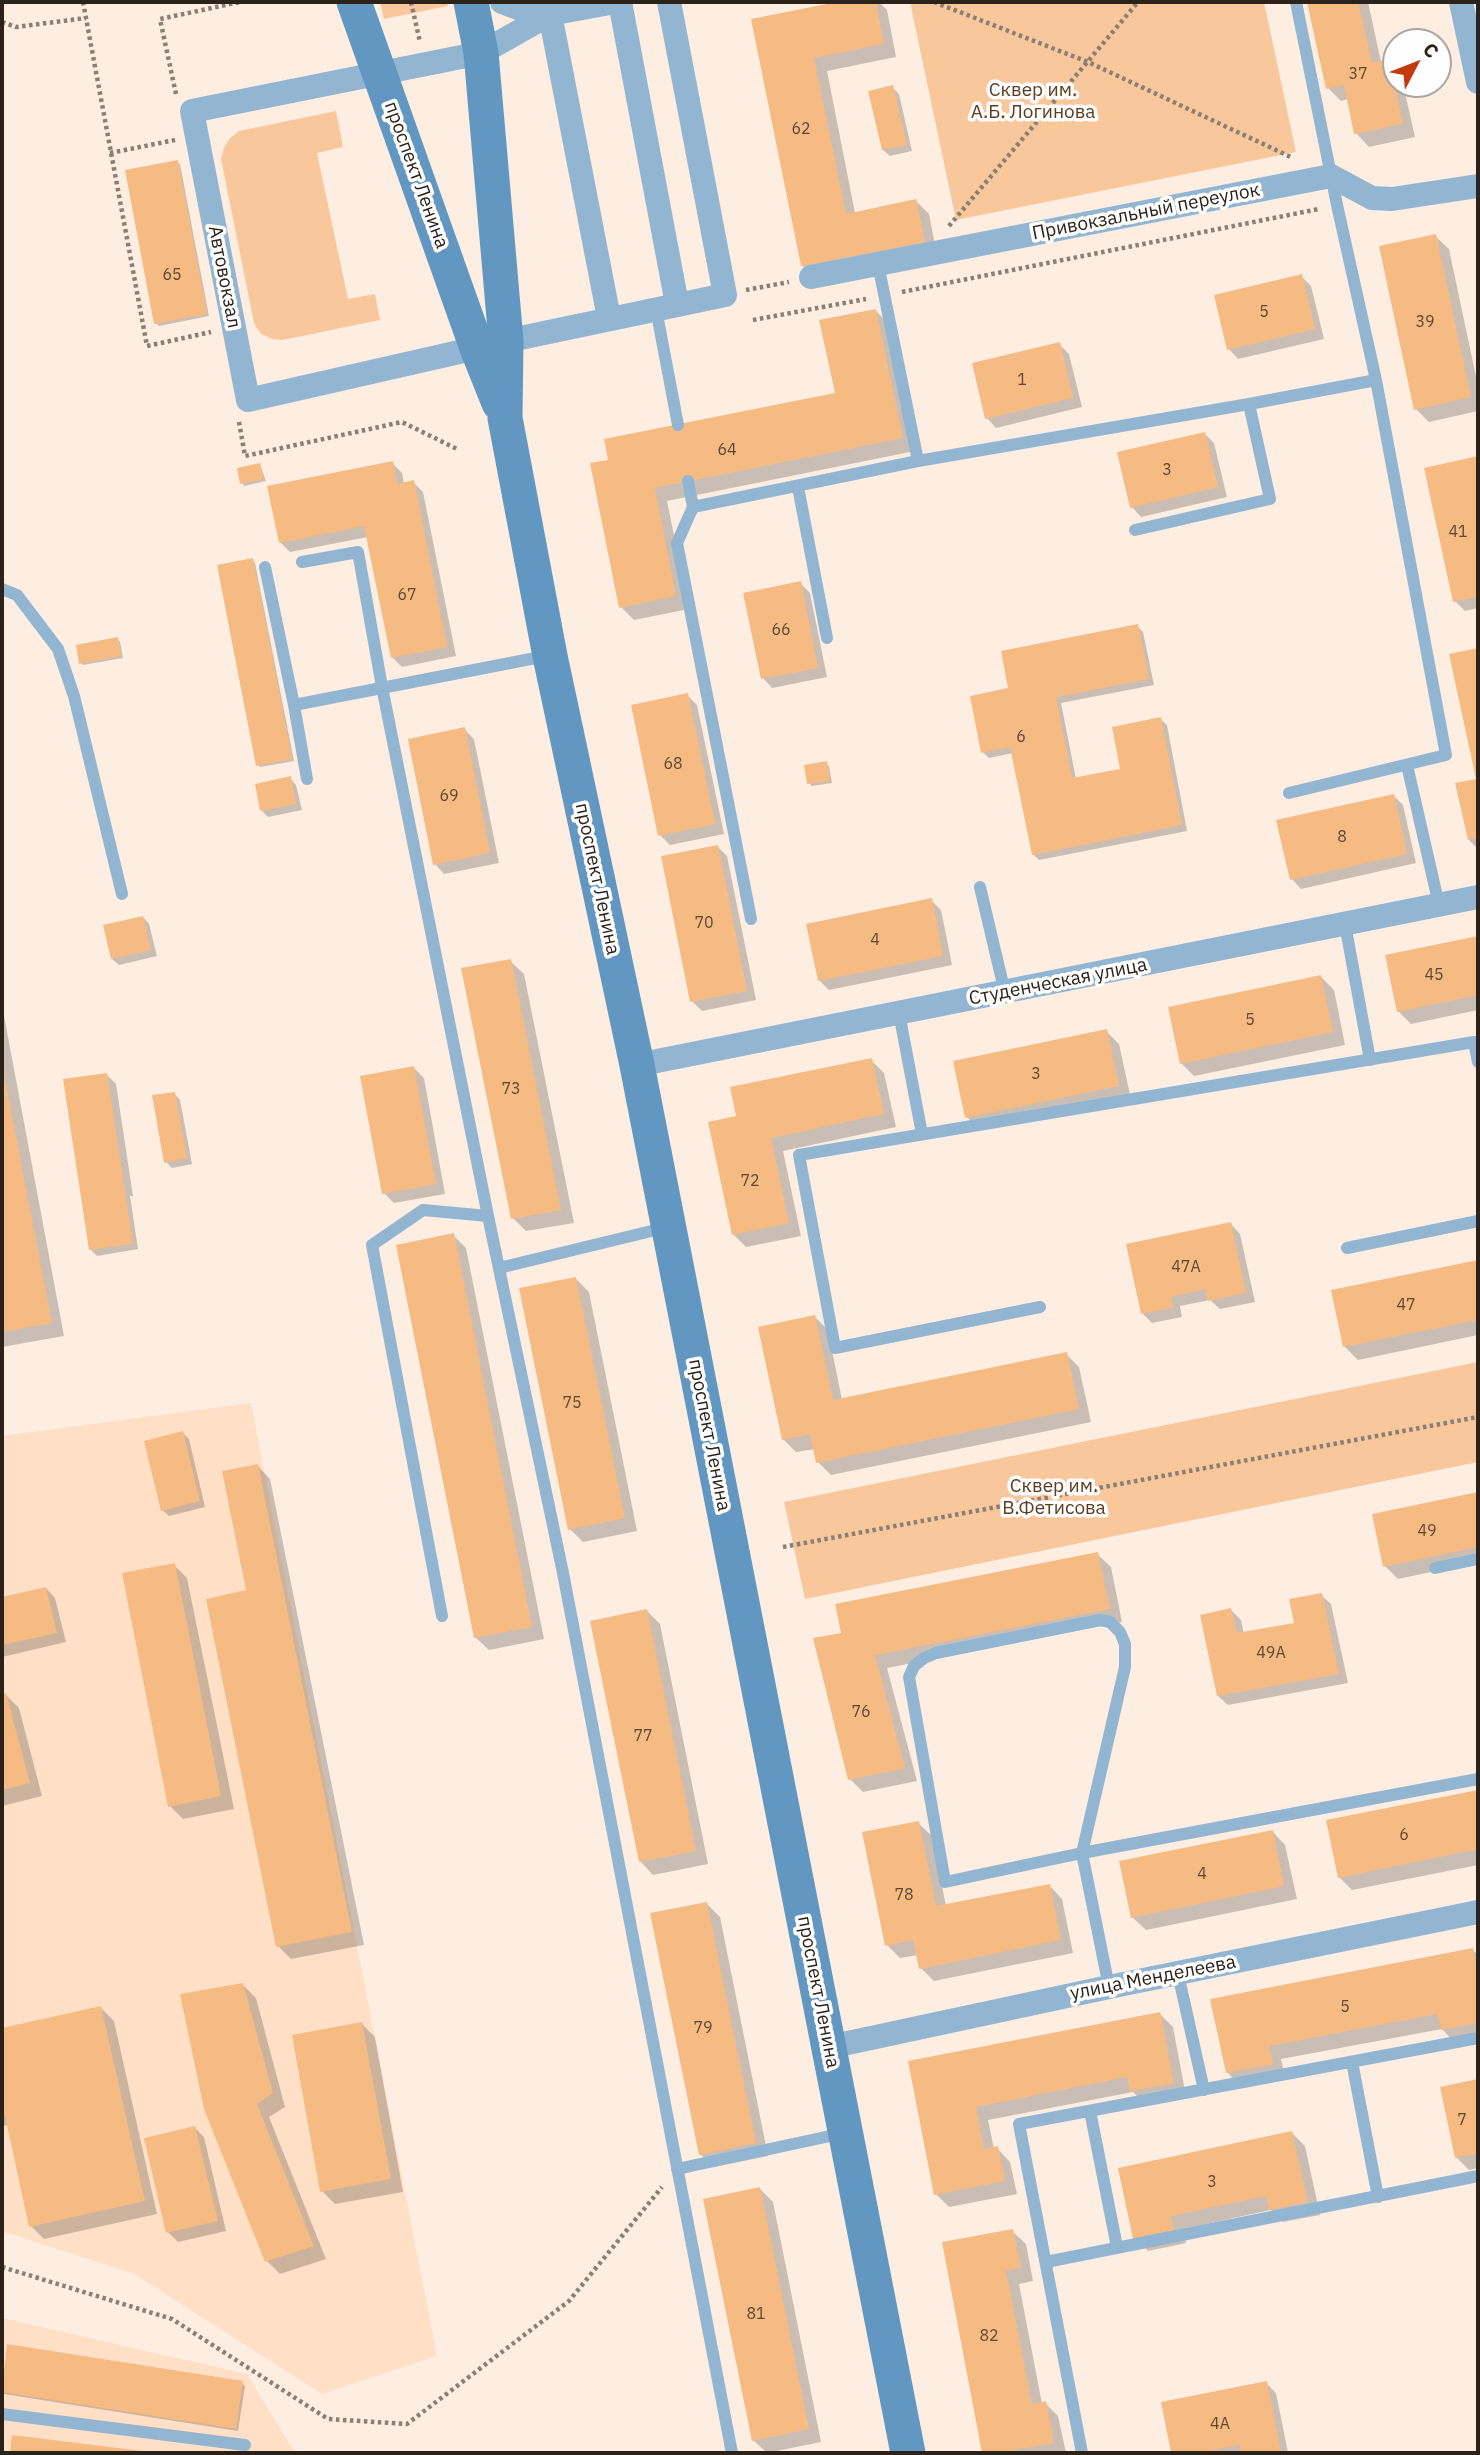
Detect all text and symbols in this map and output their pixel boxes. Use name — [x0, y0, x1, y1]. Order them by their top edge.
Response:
north arrow — [1382, 28, 1452, 98]
text: С — [1418, 38, 1444, 63]
house number: 37 — [1348, 64, 1368, 84]
park label: Сквер им. А.Б. Логинова — [971, 80, 1095, 124]
street label: проспект Ленина — [379, 99, 453, 251]
house number: 62 — [791, 119, 811, 139]
street label: Привокзальный переулок — [1030, 179, 1262, 245]
street label: Автовокзал — [203, 224, 245, 330]
house number: 65 — [162, 265, 182, 285]
house number: 5 — [1259, 302, 1269, 322]
house number: 39 — [1415, 312, 1435, 332]
house number: 1 — [1017, 370, 1027, 390]
house number: 64 — [717, 440, 737, 460]
house number: 3 — [1162, 460, 1172, 480]
house number: 41 — [1448, 522, 1468, 542]
house number: 67 — [397, 585, 417, 605]
house number: 66 — [771, 620, 791, 640]
house number: 6 — [1016, 727, 1026, 747]
house number: 68 — [663, 754, 683, 774]
house number: 69 — [439, 786, 459, 806]
street label: проспект Ленина — [570, 801, 624, 957]
house number: 8 — [1337, 827, 1347, 847]
house number: 70 — [694, 913, 714, 933]
house number: 4 — [870, 930, 880, 950]
street label: Студенческая улица — [967, 954, 1149, 1010]
house number: 45 — [1424, 965, 1444, 985]
house number: 5 — [1245, 1010, 1255, 1030]
house number: 3 — [1031, 1064, 1041, 1084]
house number: 73 — [501, 1079, 521, 1099]
house number: 72 — [740, 1171, 760, 1191]
house number: 47А — [1171, 1257, 1201, 1277]
house number: 47 — [1396, 1295, 1416, 1315]
street label: проспект Ленина — [683, 1357, 735, 1513]
house number: 75 — [562, 1393, 582, 1413]
park label: Сквер им. В.Фетисова — [1002, 1476, 1106, 1520]
house number: 49 — [1417, 1521, 1437, 1541]
house number: 49А — [1256, 1643, 1286, 1663]
house number: 76 — [851, 1702, 871, 1722]
house number: 77 — [633, 1726, 653, 1746]
house number: 6 — [1399, 1825, 1409, 1845]
house number: 4 — [1197, 1864, 1207, 1884]
house number: 78 — [894, 1885, 914, 1905]
street label: проспект Ленина — [792, 1914, 844, 2070]
street label: улица Менделеева — [1068, 1951, 1238, 2005]
house number: 5 — [1340, 1997, 1350, 2017]
house number: 79 — [693, 2018, 713, 2038]
house number: 7 — [1457, 2110, 1467, 2130]
house number: 3 — [1207, 2172, 1217, 2192]
house number: 81 — [746, 2304, 766, 2324]
house number: 82 — [979, 2326, 999, 2346]
house number: 4А — [1210, 2414, 1230, 2434]

